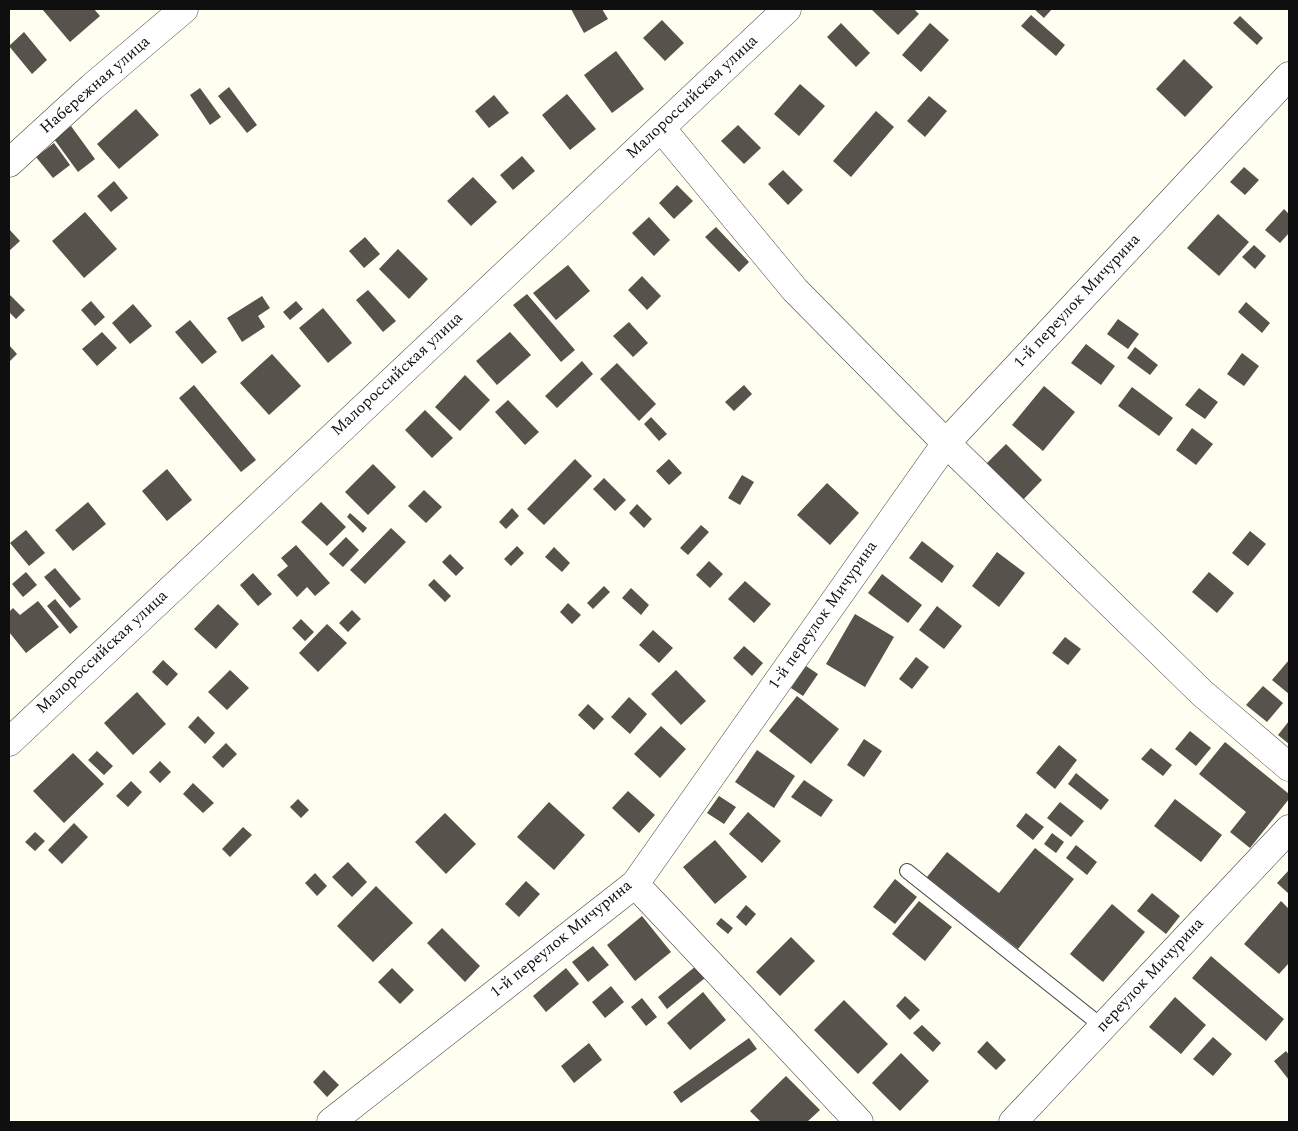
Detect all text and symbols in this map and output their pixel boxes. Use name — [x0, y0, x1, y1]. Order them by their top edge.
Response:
street label: Малороссийская улица — [623, 32, 763, 164]
street label: Набережная улица — [37, 33, 155, 139]
street label: 1-й переулок Мичурина — [1011, 231, 1145, 373]
street label: Малороссийская улица — [328, 309, 468, 441]
street label: 1-й переулок Мичурина — [765, 538, 883, 694]
street label: Малороссийская улица — [33, 587, 173, 719]
street label: 1-й переулок Мичурина — [487, 877, 637, 1003]
street label: переулок Мичурина — [1093, 915, 1209, 1037]

